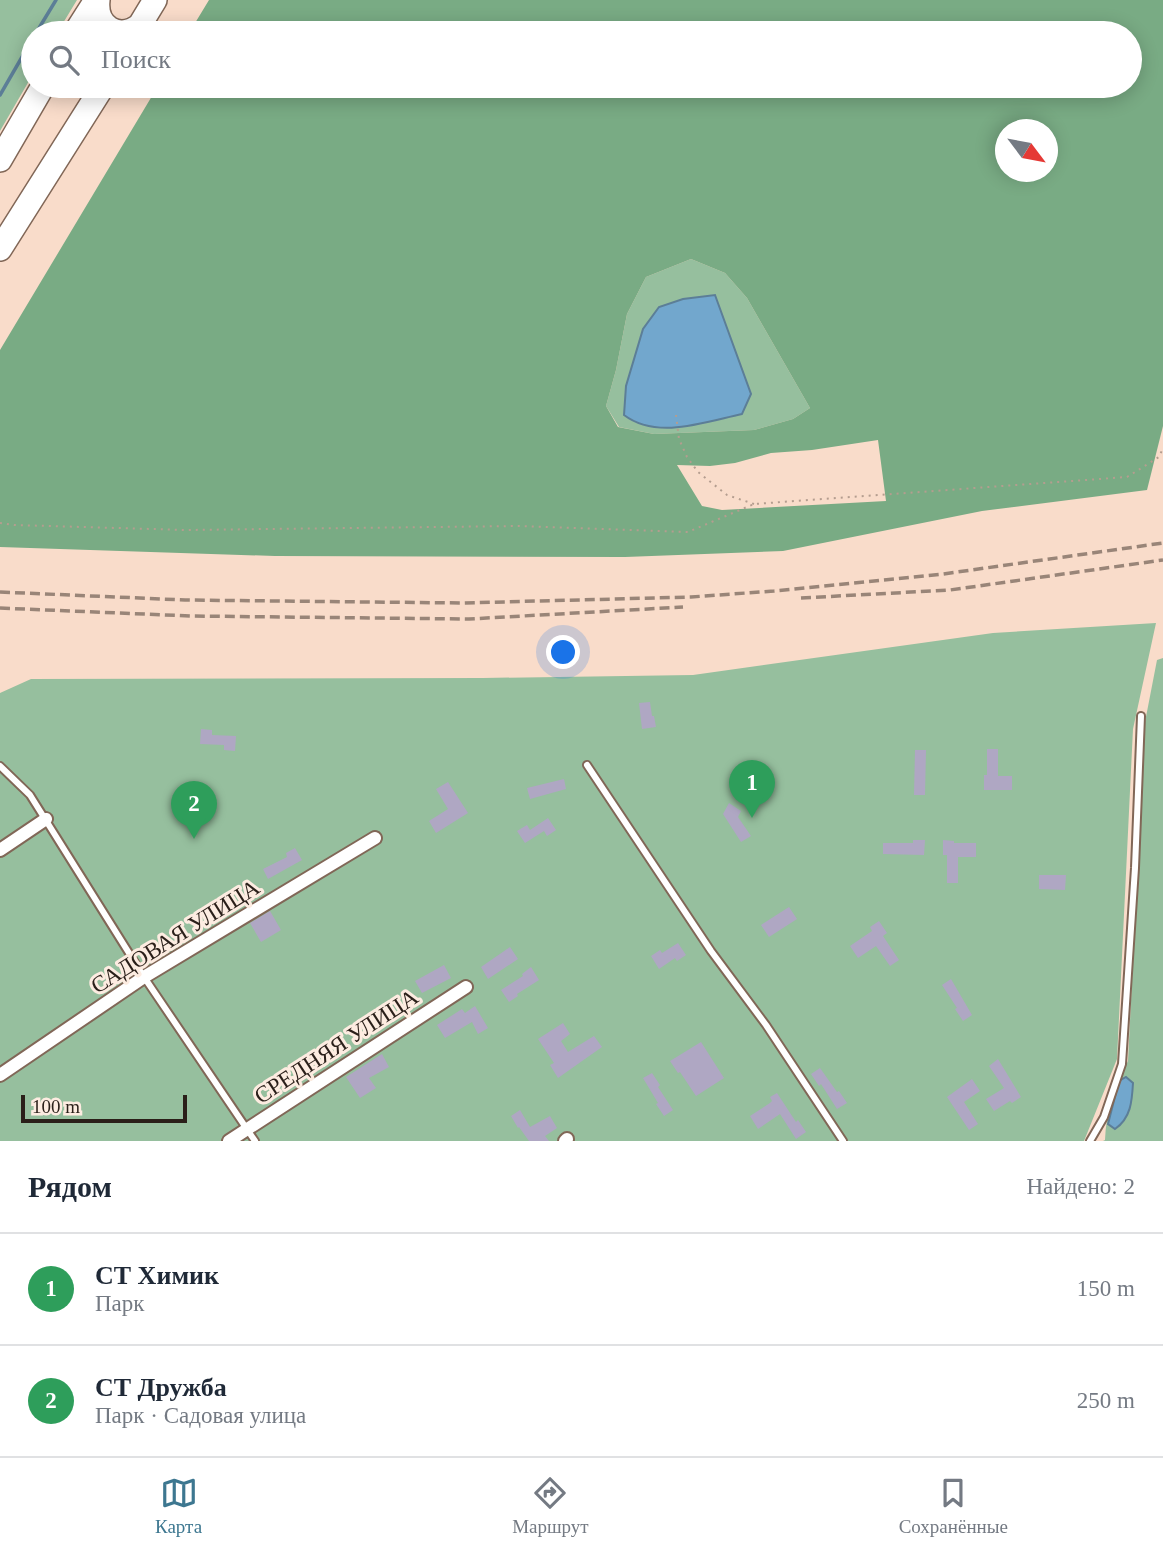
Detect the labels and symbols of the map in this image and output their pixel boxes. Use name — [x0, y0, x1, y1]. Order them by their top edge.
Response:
north arrow — [995, 119, 1058, 182]
your location — [546, 635, 580, 669]
pin: 1 — [729, 760, 775, 818]
pin: 2 — [171, 781, 217, 839]
street label: САДОВАЯ УЛИЦА — [86, 874, 264, 998]
street label: СРЕДНЯЯ УЛИЦА — [250, 984, 423, 1109]
scale bar — [21, 1092, 187, 1124]

